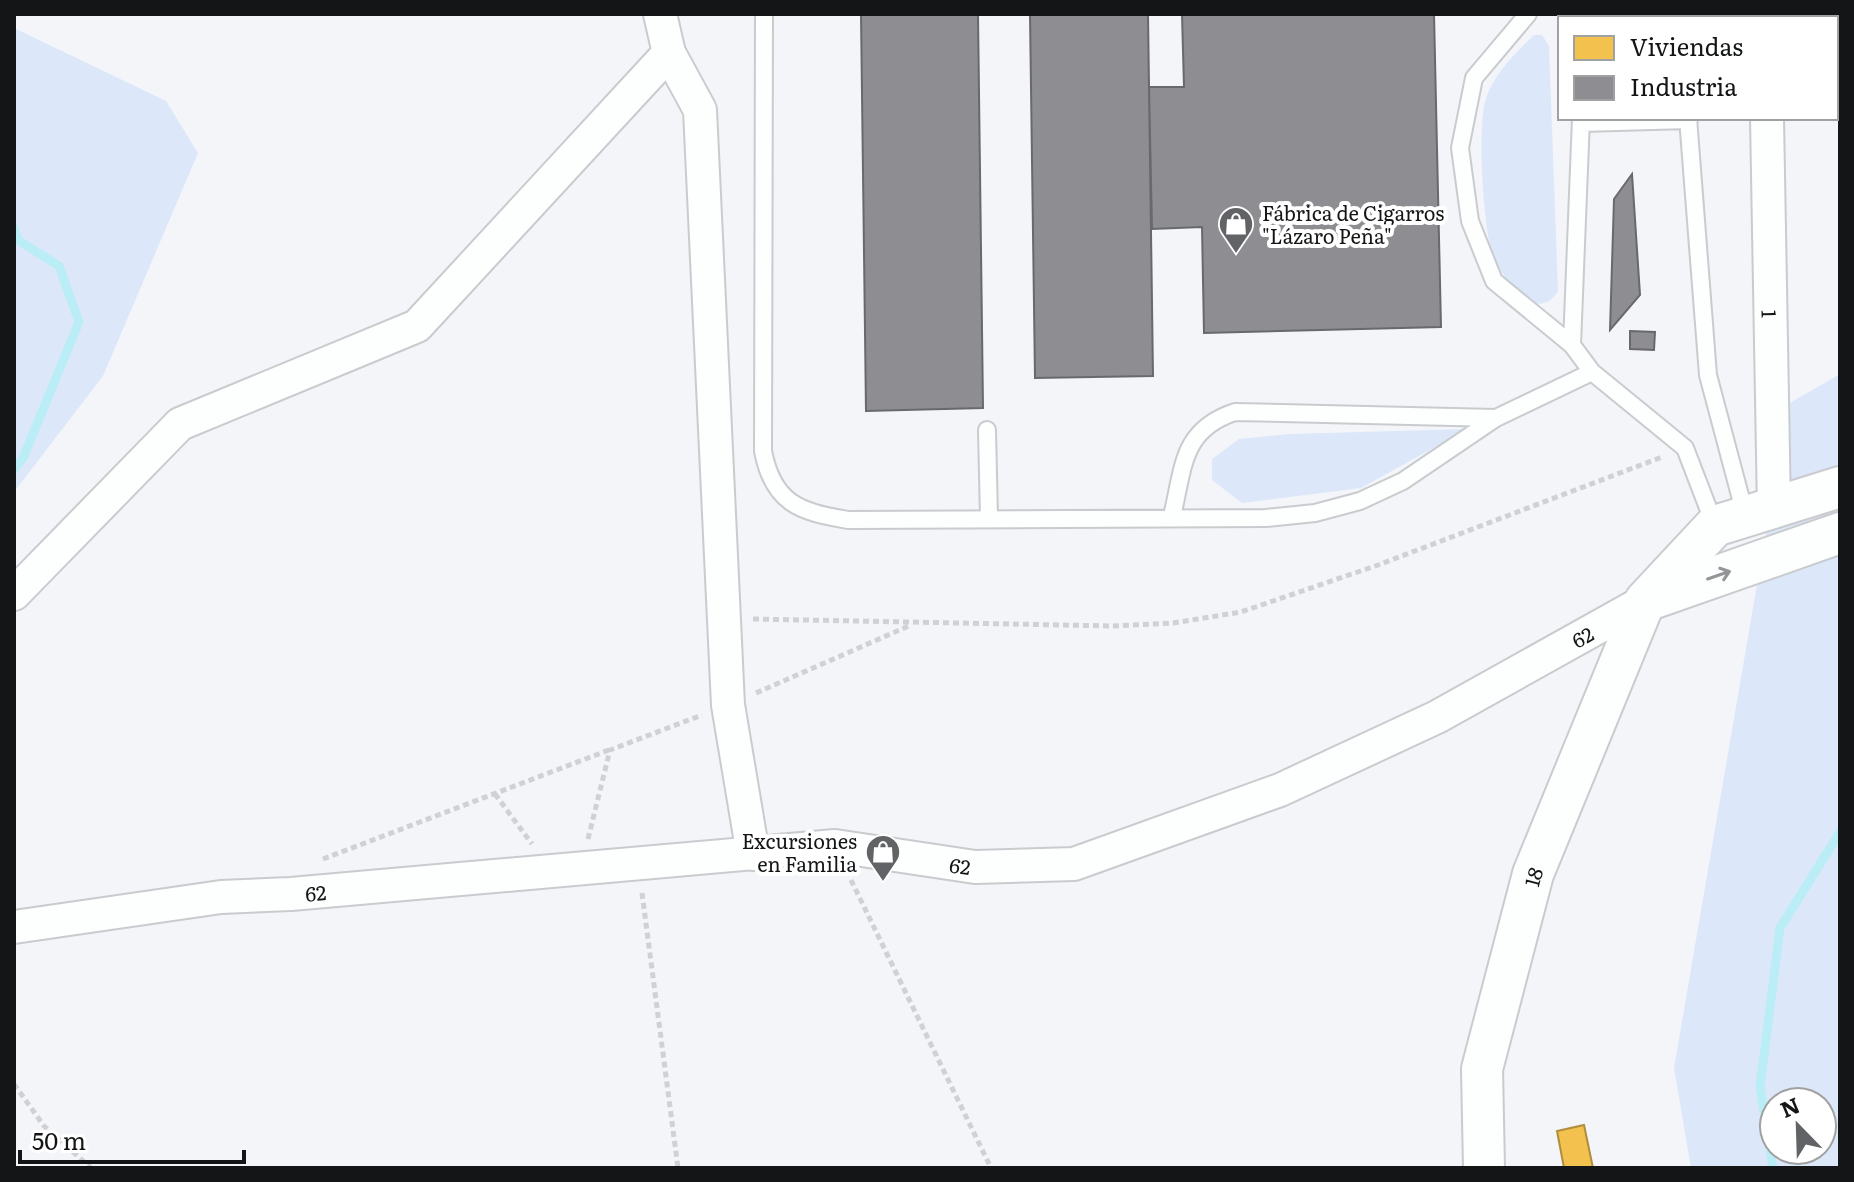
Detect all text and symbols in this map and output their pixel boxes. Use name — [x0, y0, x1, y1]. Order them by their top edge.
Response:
legend — [1558, 16, 1838, 120]
text: Viviendas — [1630, 28, 1743, 63]
text: Industria — [1630, 68, 1737, 103]
place label: Fábrica de Cigarros "Lázaro Peña" — [1262, 197, 1444, 250]
shop icon: Fábrica de Cigarros "Lázaro Peña" — [1217, 205, 1255, 255]
street label: 1 — [1755, 310, 1786, 318]
one-way arrow — [1706, 567, 1731, 582]
street label: 62 — [1566, 618, 1598, 654]
place label: Excursiones en Familia — [742, 825, 857, 878]
shop icon: Excursiones en Familia — [864, 833, 902, 883]
street label: 62 — [948, 848, 973, 881]
street label: 18 — [1515, 862, 1550, 890]
street label: 62 — [304, 876, 327, 908]
north arrow — [1758, 1086, 1838, 1166]
text: N — [1775, 1087, 1805, 1125]
scale bar — [20, 1114, 244, 1164]
text: 50 m — [32, 1122, 86, 1157]

